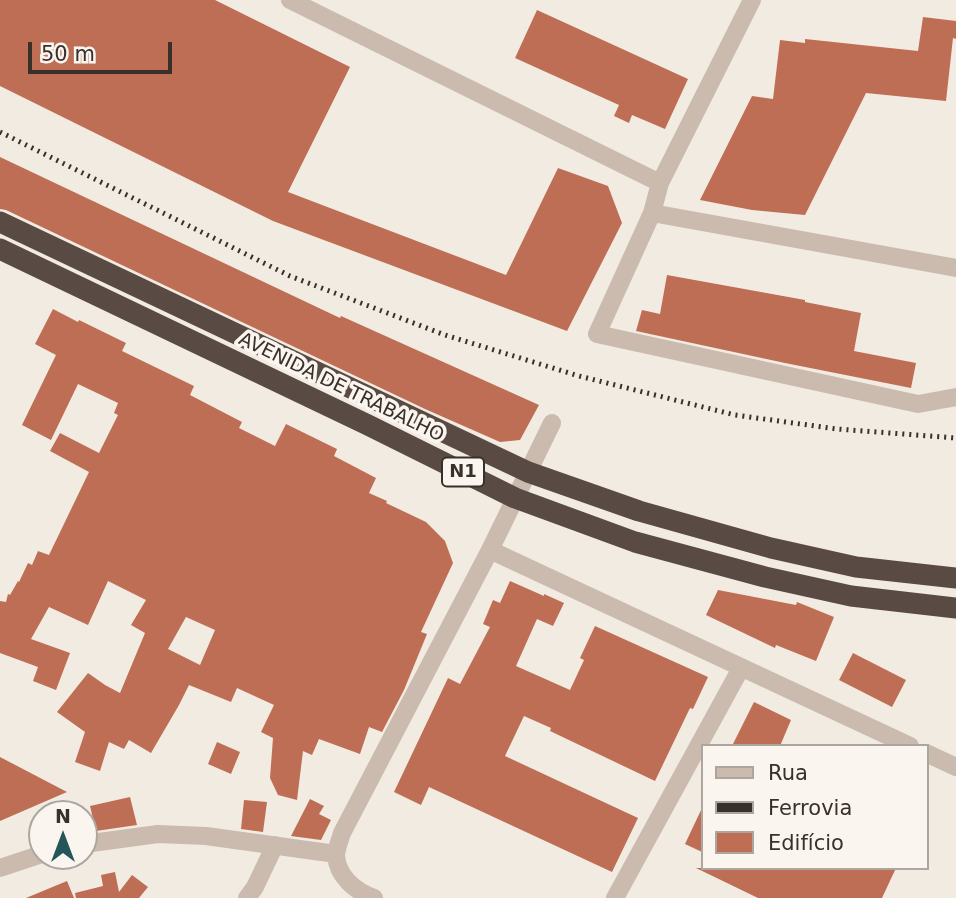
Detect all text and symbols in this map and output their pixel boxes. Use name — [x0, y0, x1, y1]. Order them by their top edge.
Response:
scale bar — [32, 28, 175, 72]
text: 50 m — [41, 42, 95, 66]
street label: AVENIDA DE TRABALHO — [235, 328, 447, 448]
road number: N1 — [442, 458, 484, 486]
legend — [701, 744, 928, 870]
text: Rua — [768, 761, 808, 785]
text: Ferrovia — [768, 796, 852, 820]
north arrow — [28, 800, 98, 870]
text: N — [55, 805, 71, 827]
text: Edifício — [768, 831, 844, 855]

